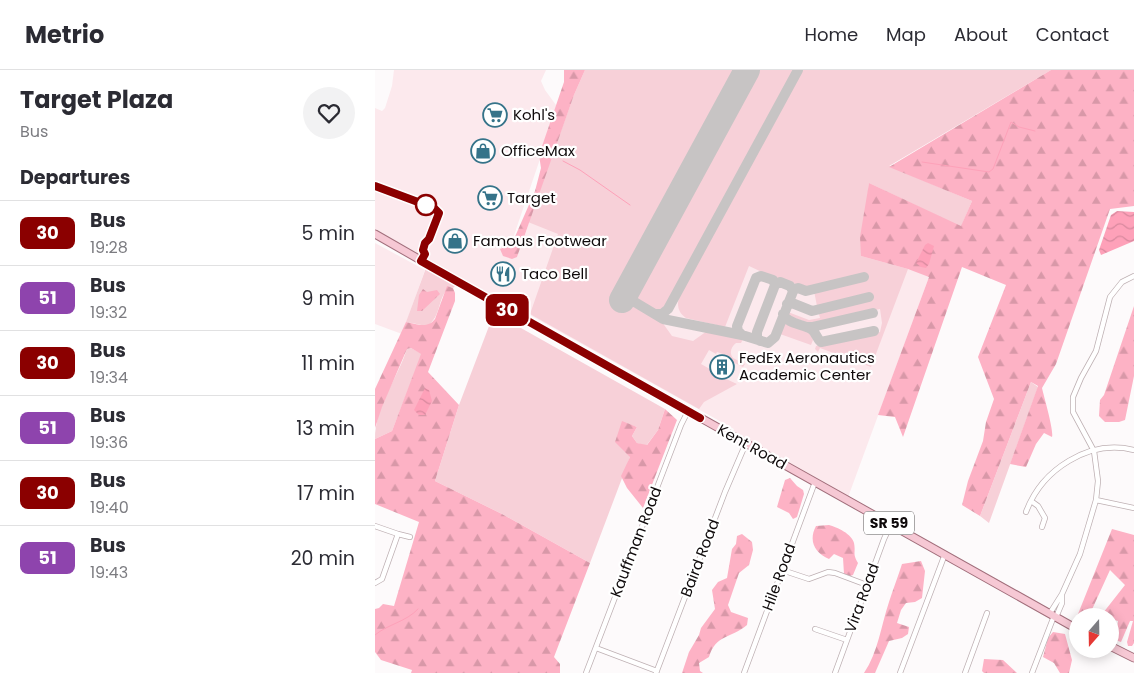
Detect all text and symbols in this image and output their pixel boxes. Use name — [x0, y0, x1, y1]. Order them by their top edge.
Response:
text: Metrio — [25, 18, 104, 51]
text: Home — [804, 22, 858, 47]
text: Map — [886, 22, 926, 47]
text: About — [954, 22, 1008, 47]
text: Contact — [1036, 22, 1109, 47]
text: Target Plaza — [20, 83, 173, 116]
button: heart — [303, 87, 355, 139]
supermarket icon: Kohl's — [482, 102, 508, 128]
place label: Kohl's — [513, 104, 555, 125]
text: Bus — [20, 120, 48, 143]
shop icon: OfficeMax — [470, 138, 496, 164]
place label: OfficeMax — [501, 140, 575, 161]
text: Departures — [20, 164, 130, 191]
supermarket icon: Target — [477, 185, 503, 211]
place label: Target — [507, 187, 556, 208]
unlabelled marker — [415, 194, 437, 216]
text: Bus — [90, 207, 126, 234]
text: 30 — [36, 220, 59, 245]
text: 5 min — [302, 220, 355, 247]
shop icon: Famous Footwear — [442, 228, 468, 254]
place label: Famous Footwear — [473, 230, 607, 251]
text: 19:28 — [90, 236, 128, 259]
restaurant icon: Taco Bell — [490, 261, 516, 287]
place label: Taco Bell — [521, 263, 588, 284]
text: Bus — [90, 272, 126, 299]
text: 51 — [38, 285, 57, 310]
text: 9 min — [302, 285, 355, 312]
line badge: 30 — [485, 294, 529, 326]
text: 30 — [496, 297, 518, 322]
text: 19:32 — [90, 301, 127, 324]
text: Bus — [90, 337, 126, 364]
place label: FedEx Aeronautics Academic Center — [739, 347, 875, 385]
text: 30 — [36, 350, 59, 375]
text: 11 min — [301, 350, 355, 377]
building icon: FedEx Aeronautics Academic Center — [709, 354, 735, 380]
text: 19:34 — [90, 366, 128, 389]
text: Bus — [90, 402, 126, 429]
text: 51 — [38, 415, 57, 440]
text: 13 min — [296, 415, 355, 442]
street label: Kent Road — [714, 419, 791, 474]
text: 19:36 — [90, 431, 128, 454]
text: Bus — [90, 467, 126, 494]
text: 30 — [36, 480, 59, 505]
text: 17 min — [297, 480, 355, 507]
street label: Kauffman Road — [605, 484, 666, 600]
text: 19:40 — [90, 496, 129, 519]
road number: SR 59 — [864, 512, 914, 534]
street label: Baird Road — [675, 516, 724, 600]
text: Bus — [90, 532, 126, 559]
street label: Hile Road — [757, 540, 800, 613]
text: 51 — [38, 545, 57, 570]
text: 20 min — [291, 545, 355, 572]
street label: Vira Road — [839, 560, 884, 636]
text: 19:43 — [90, 561, 128, 584]
north arrow — [1069, 608, 1119, 658]
map controls — [1069, 608, 1119, 658]

